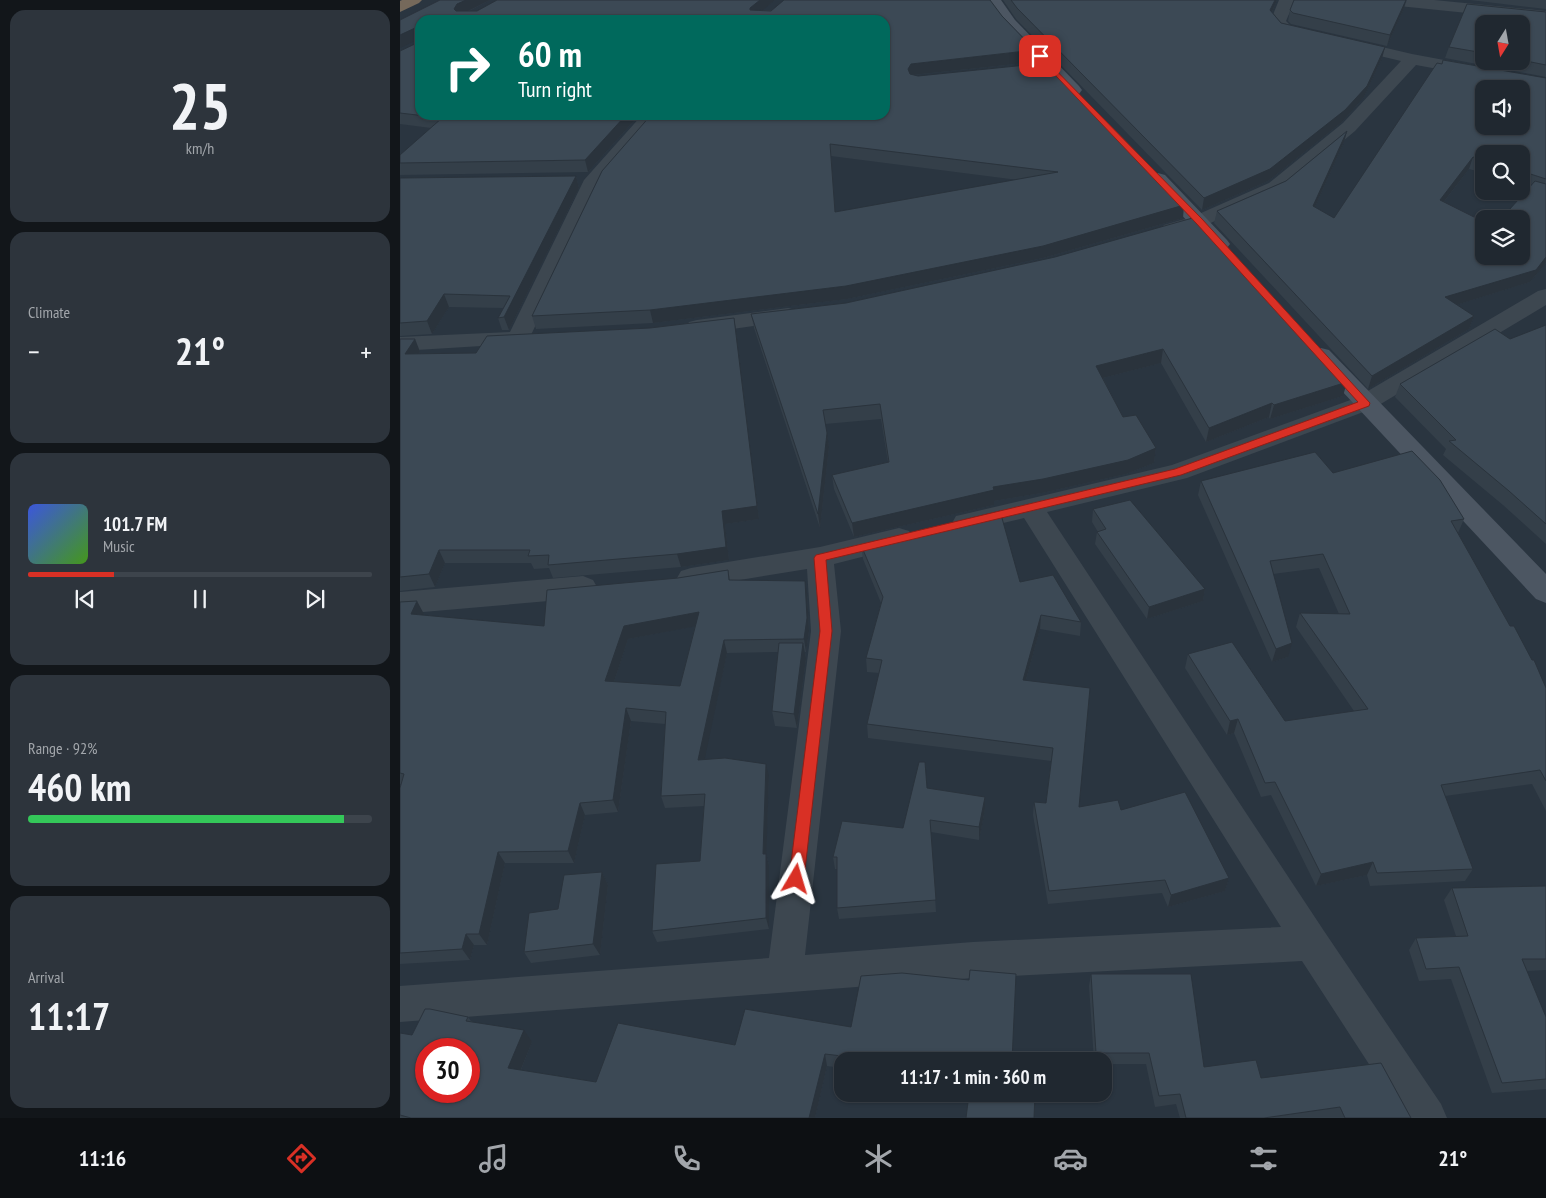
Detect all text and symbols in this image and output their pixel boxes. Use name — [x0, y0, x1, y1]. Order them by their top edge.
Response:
north arrow — [1475, 15, 1530, 70]
map controls — [1475, 15, 1530, 265]
text: 60 m — [518, 31, 582, 77]
icon: right — [435, 35, 500, 100]
pin — [1019, 35, 1061, 77]
icon: arrive — [1026, 42, 1054, 70]
text: 25 — [169, 63, 231, 147]
text: Turn right — [518, 75, 592, 103]
button: sound — [1475, 80, 1530, 135]
text: km/h — [186, 138, 214, 158]
button: search — [1475, 145, 1530, 200]
button: layers — [1475, 210, 1530, 265]
text: Climate — [28, 302, 70, 322]
text: 21° — [175, 326, 225, 375]
text: − — [28, 333, 40, 370]
text: + — [360, 333, 372, 370]
text: 101.7 FM — [103, 512, 167, 536]
text: Music — [103, 536, 135, 556]
icon: previous — [71, 585, 99, 613]
icon: pause — [186, 585, 214, 613]
icon: next — [301, 585, 329, 613]
text: Range · 92% — [28, 738, 97, 758]
text: 460 km — [28, 762, 131, 811]
position arrow — [769, 852, 821, 904]
text: Arrival — [28, 967, 64, 987]
text: 11:17 — [28, 991, 110, 1040]
speed limit sign: 30 — [415, 1038, 480, 1103]
text: 11:17 · 1 min · 360 m — [900, 1065, 1046, 1089]
icon: directions — [284, 1141, 319, 1176]
icon: music — [476, 1141, 511, 1176]
icon: phone — [669, 1141, 704, 1176]
icon: climate — [861, 1141, 896, 1176]
icon: car — [1053, 1141, 1088, 1176]
icon: filters — [1246, 1141, 1281, 1176]
text: 11:16 — [79, 1144, 126, 1172]
text: 21° — [1438, 1144, 1467, 1172]

